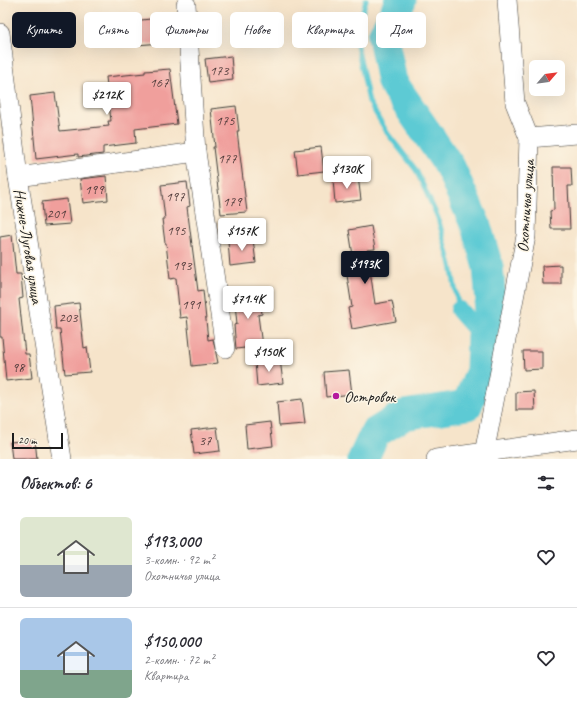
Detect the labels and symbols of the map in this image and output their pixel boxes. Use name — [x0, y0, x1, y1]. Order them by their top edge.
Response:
north arrow — [529, 60, 565, 96]
house number: 173 — [210, 62, 230, 79]
house number: 167 — [150, 74, 169, 91]
pin: $212K — [79, 82, 135, 116]
house number: 175 — [216, 112, 235, 129]
house number: 177 — [218, 150, 237, 167]
pin: $130K — [319, 156, 375, 190]
street label: Охотничья улица — [513, 158, 539, 253]
house number: 199 — [85, 181, 105, 198]
street label: Нижне-Луговая улица — [9, 187, 47, 306]
house number: 197 — [166, 188, 185, 205]
house number: 179 — [223, 193, 243, 210]
house number: 201 — [47, 205, 66, 222]
pin: $157K — [214, 218, 270, 252]
house number: 195 — [167, 222, 186, 239]
pin: $193K — [337, 251, 393, 285]
house number: 193 — [173, 257, 193, 274]
pin: $71.4K — [215, 286, 281, 320]
house number: 191 — [182, 296, 201, 313]
house number: 203 — [59, 309, 79, 326]
pin: $150K — [241, 339, 297, 373]
house number: 98 — [12, 359, 26, 376]
place label: Островок — [344, 387, 397, 407]
marker: Островок — [331, 391, 341, 401]
scale bar — [12, 431, 63, 450]
house number: 37 — [199, 432, 212, 449]

